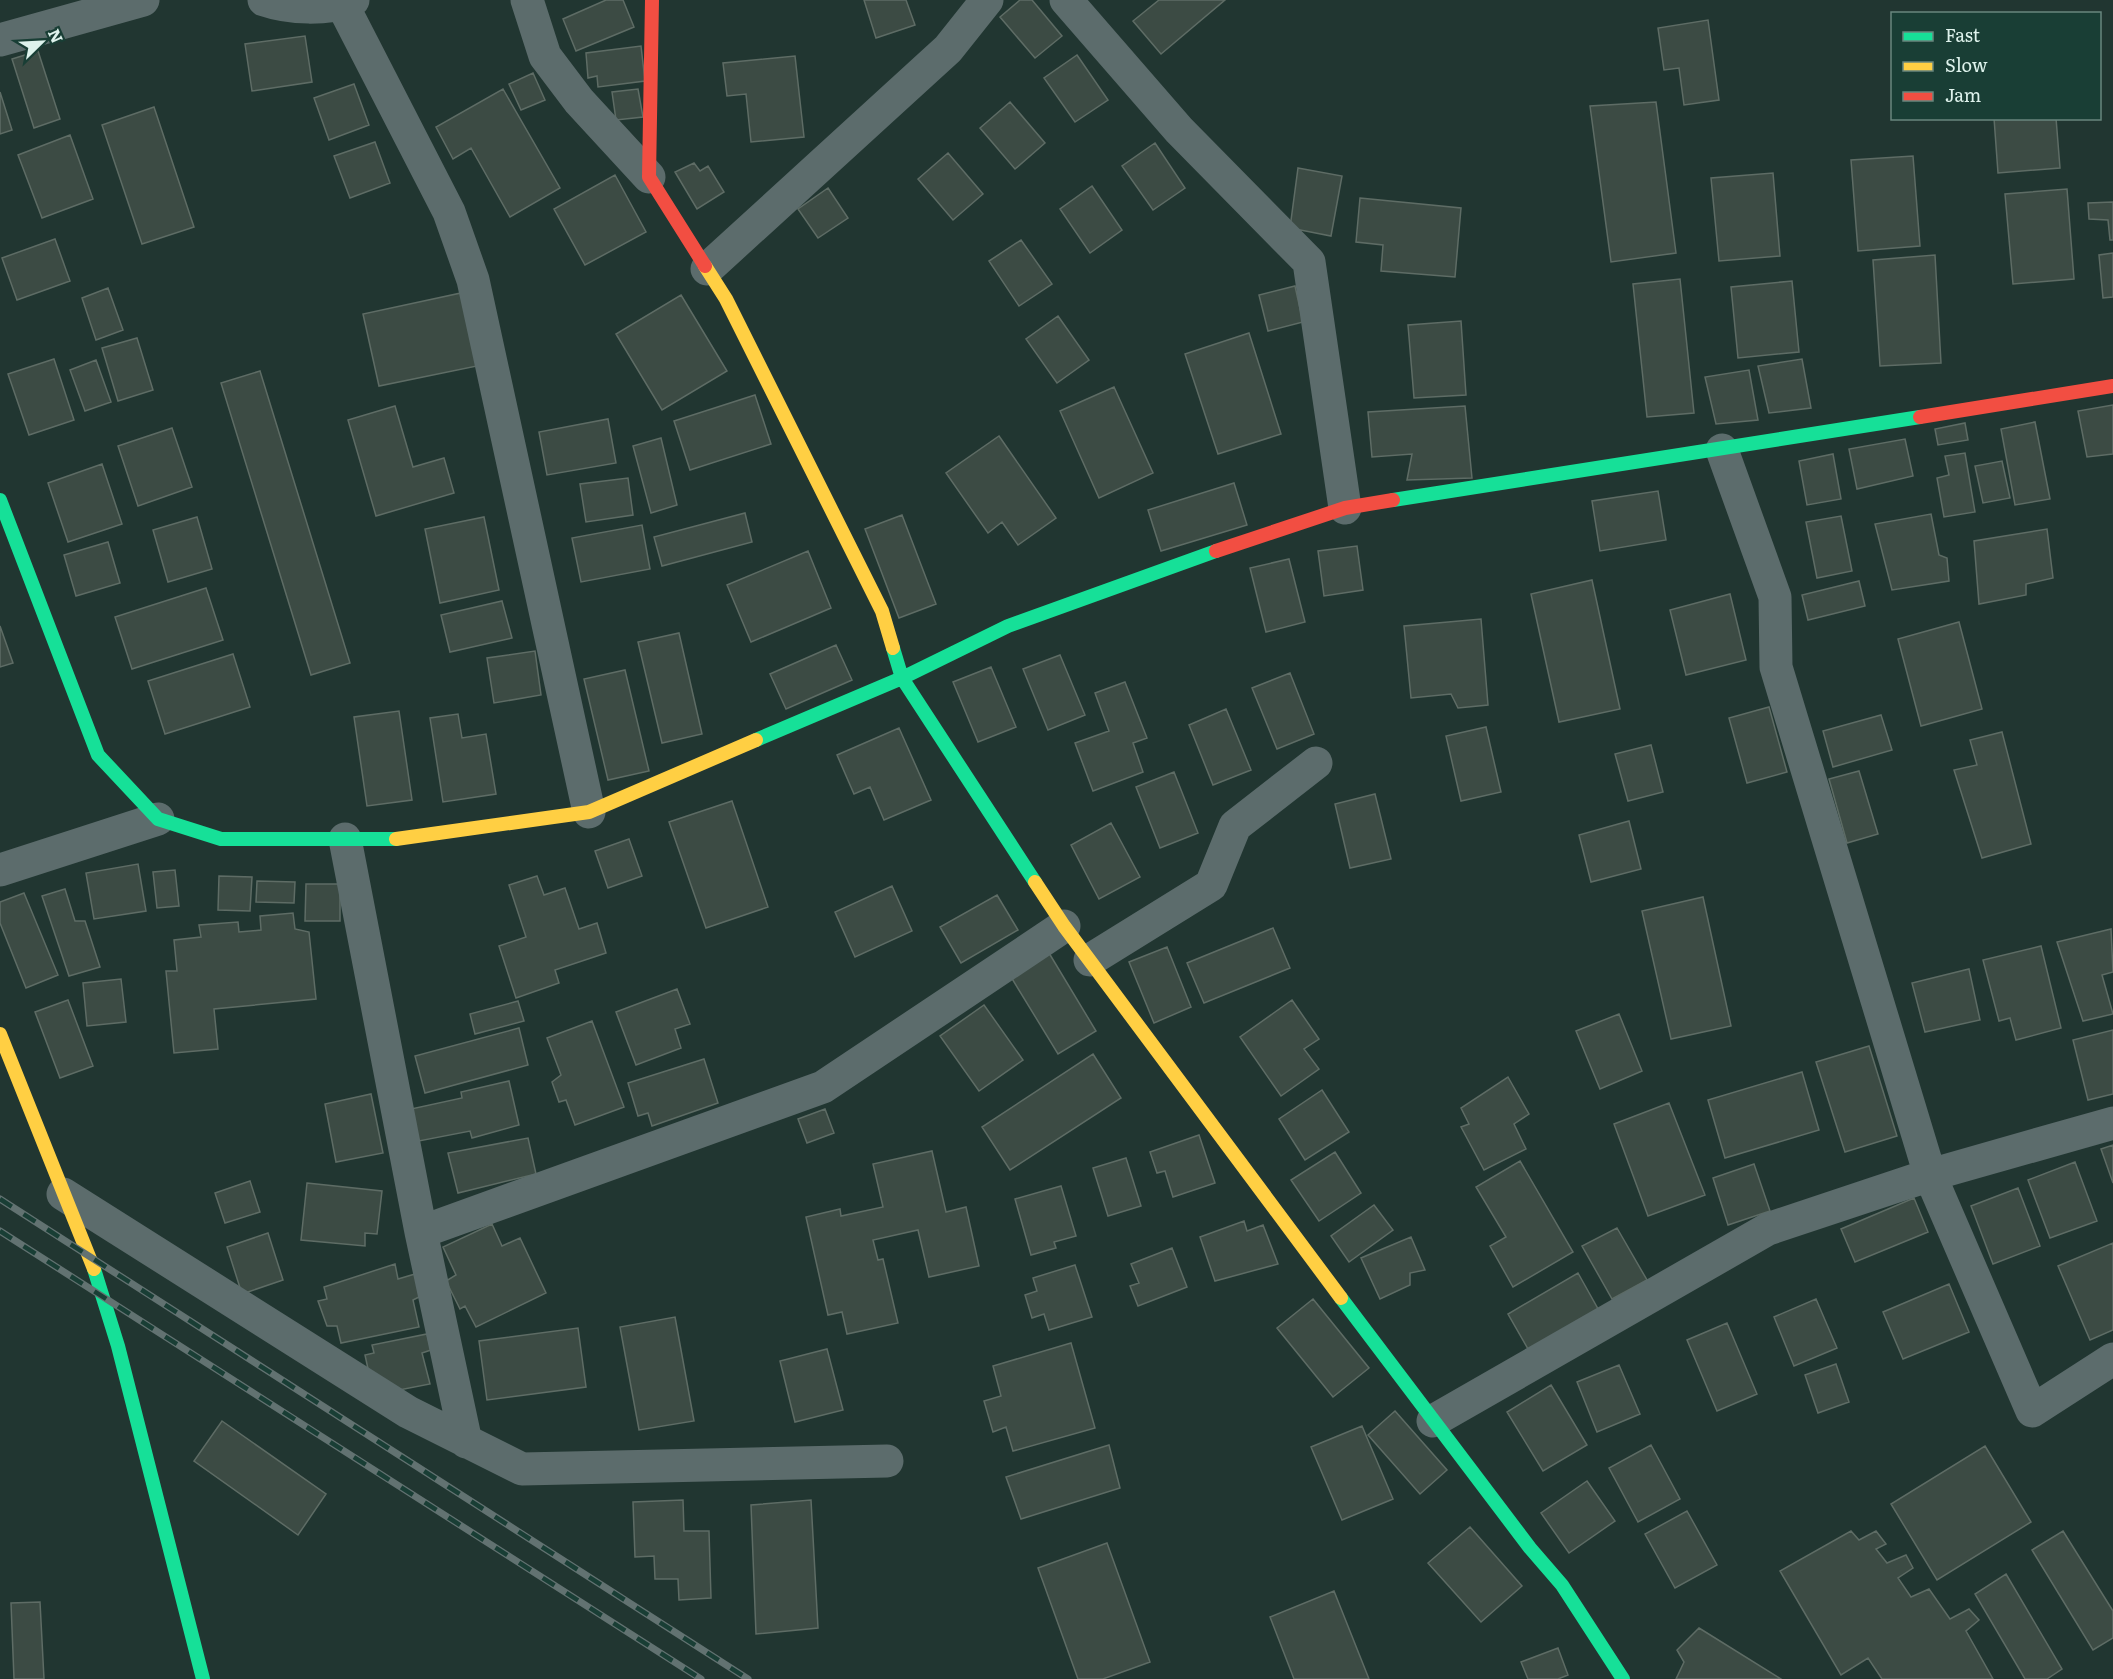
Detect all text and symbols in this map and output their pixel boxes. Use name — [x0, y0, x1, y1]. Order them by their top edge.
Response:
north arrow — [12, 12, 72, 72]
legend — [1891, 12, 2101, 120]
text: Fast — [1945, 21, 1981, 48]
text: N — [43, 24, 70, 47]
text: Slow — [1945, 51, 1988, 78]
text: Jam — [1945, 81, 1981, 108]

